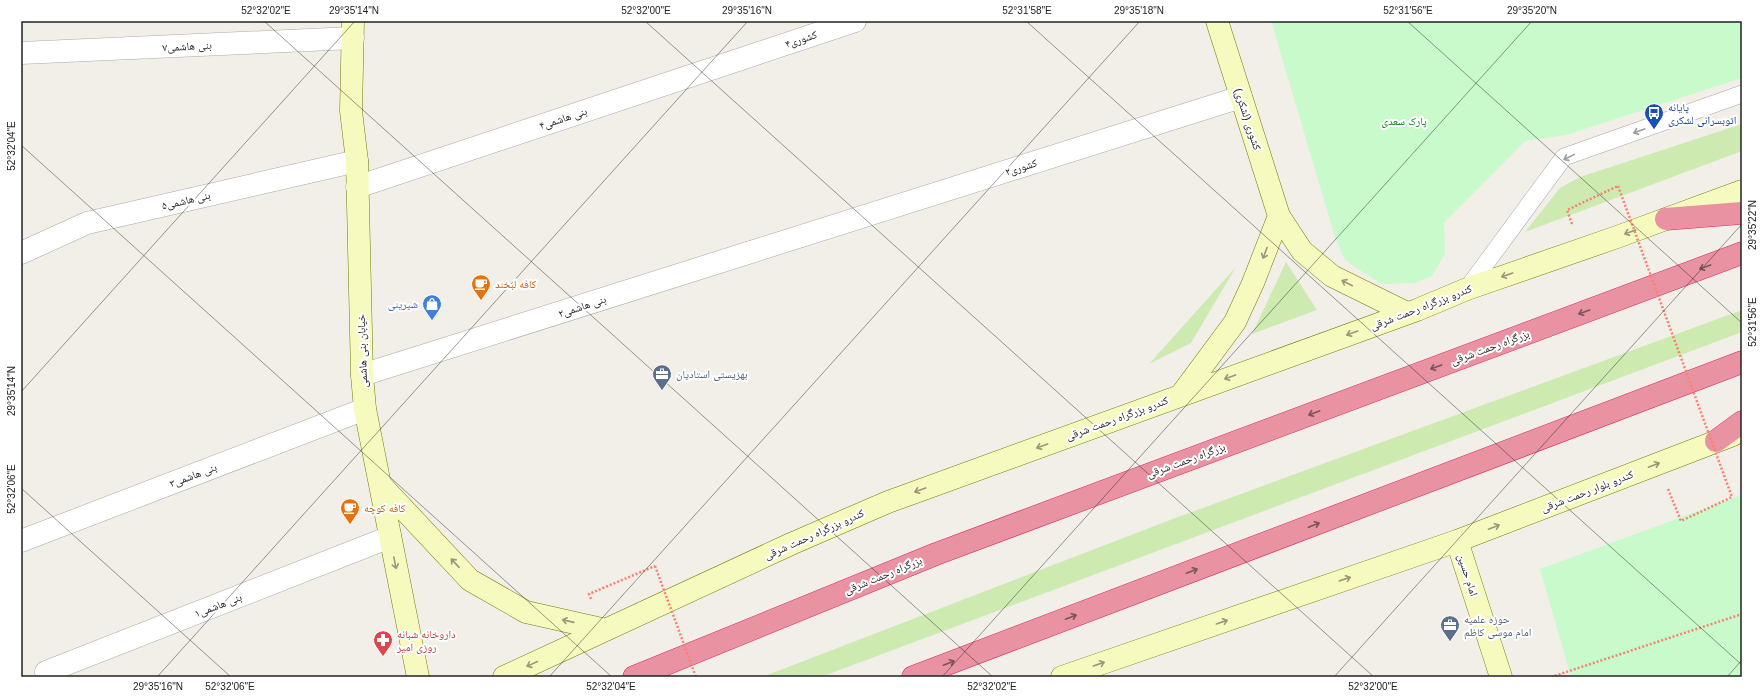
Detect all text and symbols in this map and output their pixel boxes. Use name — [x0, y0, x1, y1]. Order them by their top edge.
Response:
text: 52°32'02"E — [241, 5, 291, 16]
text: 29°35'14"N — [329, 5, 379, 16]
text: 52°32'00"E — [621, 5, 671, 16]
text: 29°35'16"N — [722, 5, 772, 16]
text: 52°31'58"E — [1002, 5, 1052, 16]
text: 29°35'18"N — [1114, 5, 1164, 16]
text: 52°31'56"E — [1383, 5, 1433, 16]
text: 29°35'20"N — [1507, 5, 1557, 16]
street label: کشوری۴ — [783, 28, 819, 51]
street label: بنی هاشمی۷ — [162, 39, 212, 54]
street label: کشوری (لشکری) — [1231, 87, 1264, 152]
place label: پایانه اتوبسرانی لشکری — [1668, 101, 1736, 127]
bus stop icon: پایانه اتوبسرانی لشکری — [1643, 102, 1665, 130]
street label: ۴بنی هاشمی — [538, 105, 589, 132]
park label: پارک سعدی — [1381, 115, 1427, 128]
text: 52°32'04"E — [6, 121, 17, 171]
one-way arrow — [1634, 128, 1646, 136]
one-way arrow — [1563, 154, 1575, 161]
street label: کشوری۲ — [1003, 156, 1039, 179]
street label: بنی هاشمی۵ — [161, 189, 212, 212]
text: 29°35'22"N — [1747, 200, 1758, 250]
one-way arrow — [1624, 229, 1636, 237]
one-way arrow — [1261, 246, 1269, 258]
one-way arrow — [1700, 263, 1712, 271]
one-way arrow — [1501, 271, 1513, 279]
cafe icon: کافه لبخند — [470, 273, 492, 301]
place label: کافه لبخند — [495, 278, 537, 290]
one-way arrow — [1341, 279, 1353, 286]
street label: کندرو بزرگراه رحمت شرقی — [1368, 282, 1474, 333]
shop icon: شیرینی — [421, 293, 443, 321]
street label: ۲بنی هاشمی — [557, 293, 608, 320]
text: 52°31'56"E — [1747, 297, 1758, 347]
place label: شیرینی — [388, 298, 418, 311]
one-way arrow — [1578, 309, 1590, 317]
street label: خیابان بنی هاشمی — [355, 314, 370, 388]
street label: بزرگراه رحمت شرقی — [1449, 327, 1531, 368]
one-way arrow — [1346, 329, 1358, 337]
office icon: بهزیستی استادیان — [651, 363, 673, 391]
one-way arrow — [1430, 364, 1442, 372]
text: 29°35'14"N — [6, 366, 17, 416]
place label: بهزیستی استادیان — [676, 368, 747, 381]
one-way arrow — [1224, 374, 1236, 382]
street label: کندرو بزرگراه رحمت شرقی — [1064, 394, 1171, 443]
one-way arrow — [1308, 409, 1320, 417]
street label: بزرگراه رحمت شرقی — [1145, 440, 1227, 481]
one-way arrow — [1036, 442, 1048, 450]
street label: بنی هاشمی۳ — [168, 461, 219, 490]
one-way arrow — [1648, 461, 1660, 469]
text: 52°32'06"E — [6, 464, 17, 514]
street label: کندرو بلوار رحمت شرقی — [1539, 468, 1636, 515]
one-way arrow — [914, 487, 926, 495]
cafe icon: کافه کوچه — [339, 497, 361, 525]
place label: کافه کوچه — [364, 502, 406, 515]
street label: کندرو بزرگراه رحمت شرقی — [762, 506, 867, 562]
one-way arrow — [1307, 520, 1319, 528]
one-way arrow — [1487, 522, 1499, 530]
street label: امام حسین — [1455, 552, 1480, 598]
street label: بزرگراه رحمت شرقی — [842, 554, 924, 597]
one-way arrow — [392, 556, 400, 569]
one-way arrow — [450, 558, 460, 568]
one-way arrow — [1186, 566, 1198, 574]
one-way arrow — [1339, 575, 1351, 583]
street label: بنی هاشمی۱ — [193, 591, 244, 620]
one-way arrow — [1064, 613, 1076, 621]
place label: حوزه علمیه امام موسی کاظم — [1464, 613, 1531, 640]
office icon: حوزه علمیه امام موسی کاظم — [1439, 614, 1461, 642]
one-way arrow — [562, 617, 575, 625]
one-way arrow — [1215, 618, 1228, 625]
place label: داروخانه شبانه روزی امیر — [396, 628, 456, 654]
pharmacy icon: داروخانه شبانه روزی امیر — [372, 629, 394, 657]
one-way arrow — [943, 659, 955, 667]
one-way arrow — [1093, 660, 1105, 668]
one-way arrow — [527, 661, 539, 668]
text: 29°35'16"N — [133, 681, 183, 692]
text: 52°32'06"E — [205, 681, 255, 692]
text: 52°32'04"E — [586, 681, 636, 692]
text: 52°32'02"E — [967, 681, 1017, 692]
text: 52°32'00"E — [1348, 681, 1398, 692]

